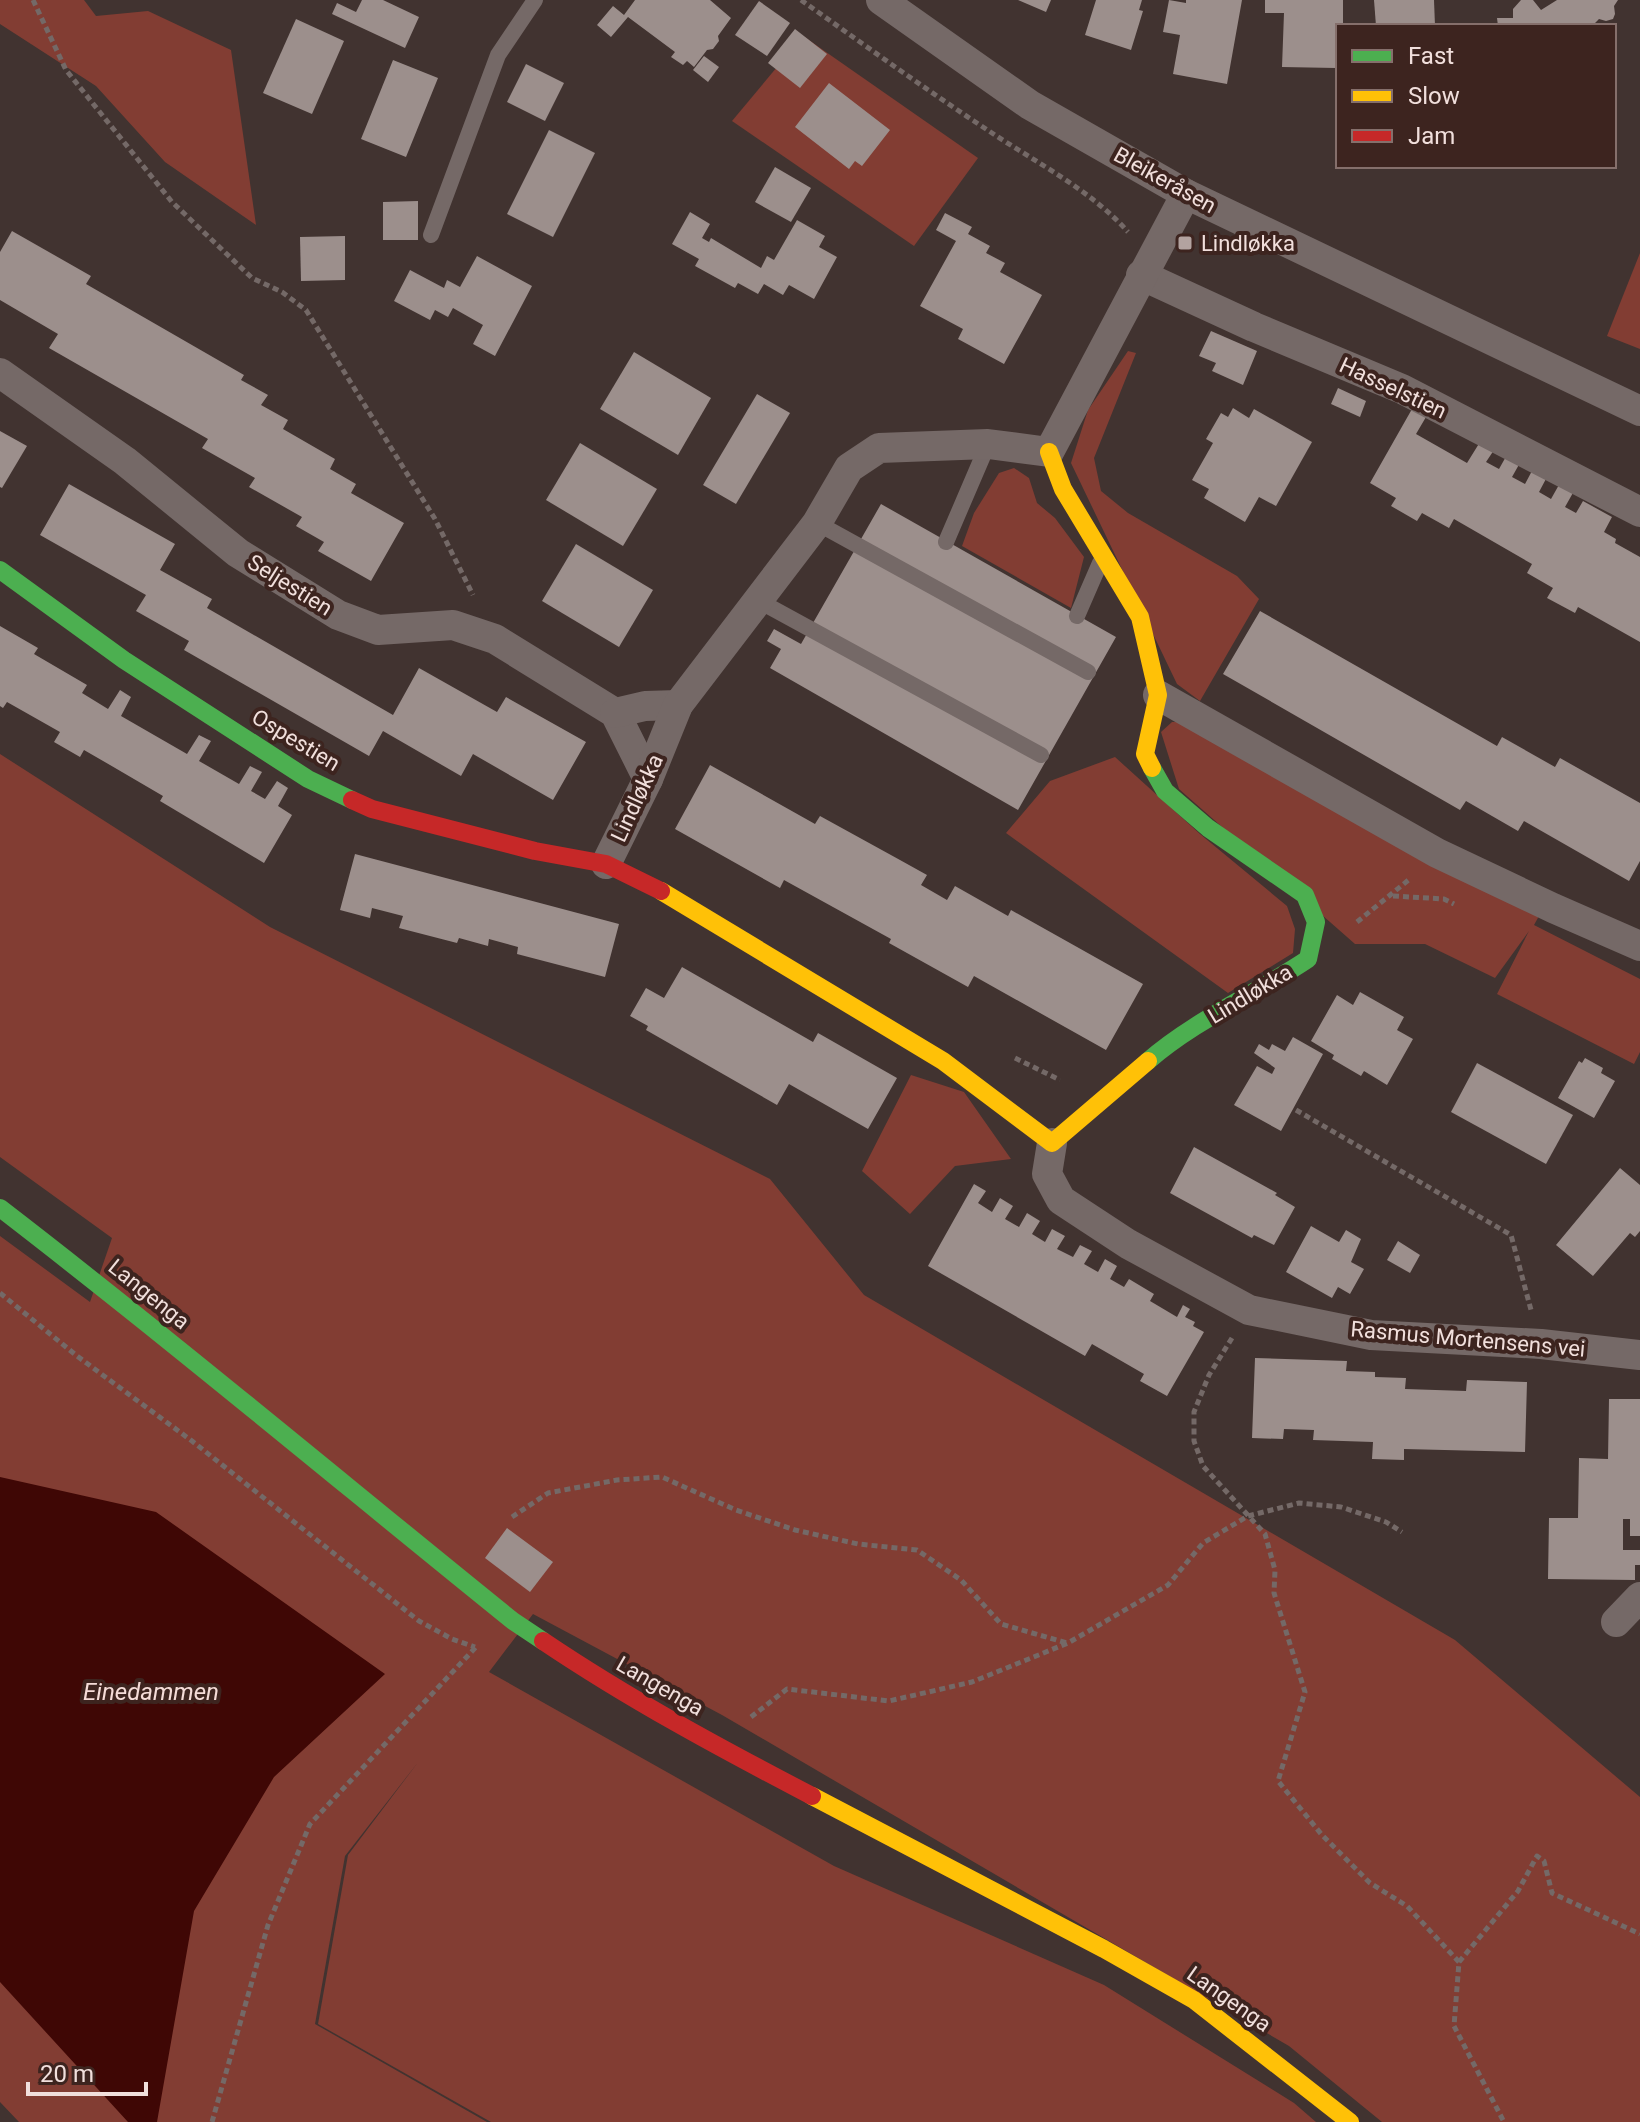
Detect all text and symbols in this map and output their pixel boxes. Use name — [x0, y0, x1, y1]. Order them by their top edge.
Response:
legend — [1336, 24, 1616, 168]
text: Fast — [1408, 42, 1454, 70]
text: Slow — [1408, 82, 1460, 110]
text: Jam — [1408, 122, 1455, 150]
street label: Bleikeråsen — [1110, 142, 1220, 218]
place label: Lindløkka — [1201, 231, 1295, 256]
marker: Lindløkka — [1176, 234, 1194, 252]
street label: Hasselstien — [1336, 352, 1450, 424]
street label: Seljestien — [243, 549, 337, 621]
street label: Ospestien — [247, 704, 345, 776]
street label: Lindløkka — [606, 750, 668, 846]
street label: Lindløkka — [1203, 959, 1297, 1029]
street label: Langenga — [104, 1254, 194, 1334]
street label: Rasmus Mortensens vei — [1350, 1316, 1586, 1362]
street label: Langenga — [612, 1651, 708, 1721]
water label: Einedammen — [83, 1678, 219, 1706]
street label: Langenga — [1182, 1961, 1276, 2037]
scale bar — [28, 2046, 146, 2096]
text: 20 m — [40, 2060, 94, 2088]

